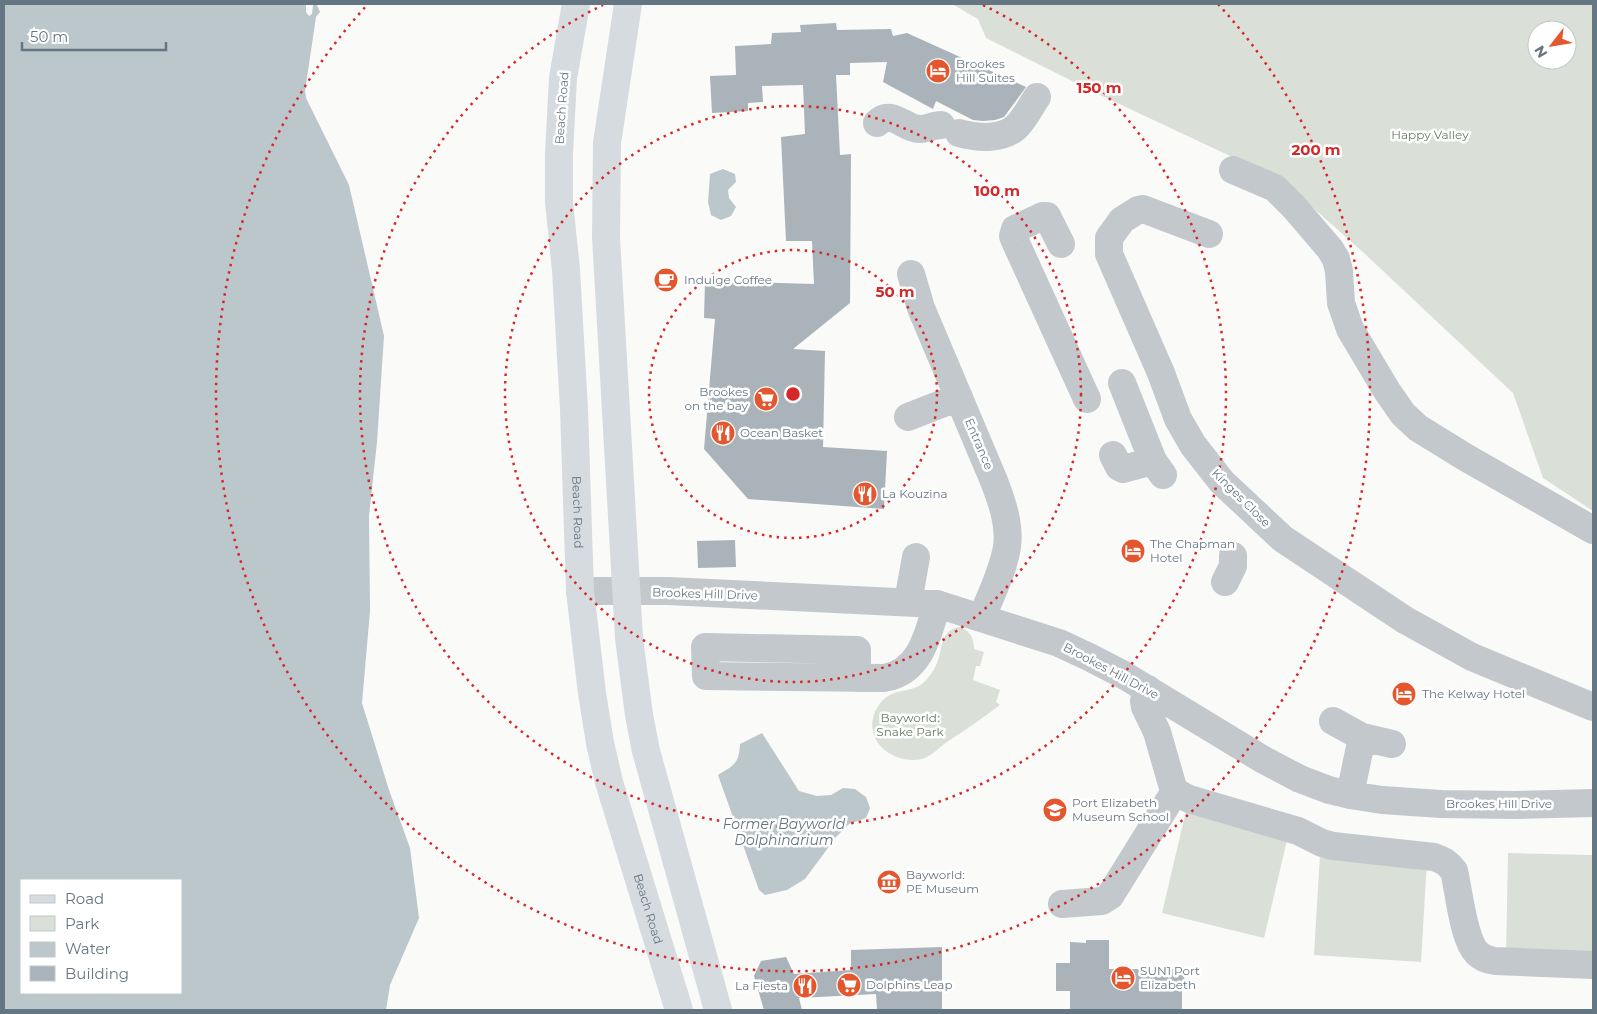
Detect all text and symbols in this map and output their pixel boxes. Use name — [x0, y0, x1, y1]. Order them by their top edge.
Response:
scale bar — [22, 20, 166, 52]
north arrow — [1527, 20, 1577, 70]
text: 50 m — [30, 27, 68, 46]
text: N — [1530, 42, 1551, 61]
place label: Brookes Hill Suites — [956, 56, 1015, 85]
hotel icon: Brookes Hill Suites — [925, 58, 951, 84]
street label: Beach Road — [551, 71, 572, 145]
text: 150 m — [1077, 78, 1121, 97]
park label: Happy Valley — [1391, 127, 1469, 142]
text: 200 m — [1291, 140, 1341, 159]
text: 100 m — [974, 181, 1020, 200]
cafe icon: Indulge Coffee — [653, 267, 679, 293]
place label: Indulge Coffee — [684, 272, 772, 287]
text: 50 m — [875, 282, 915, 301]
place label: Brookes on the bay — [684, 384, 748, 413]
centre of rings — [784, 385, 802, 403]
supermarket icon: Brookes on the bay — [753, 386, 779, 412]
street label: Entrance — [962, 416, 997, 472]
restaurant icon: Ocean Basket — [710, 420, 736, 446]
place label: Ocean Basket — [740, 425, 823, 440]
street label: Kinges Close — [1209, 465, 1274, 530]
street label: Beach Road — [569, 476, 587, 549]
restaurant icon: La Kouzina — [852, 481, 878, 507]
place label: La Kouzina — [882, 486, 948, 501]
place label: The Chapman Hotel — [1150, 536, 1235, 565]
hotel icon: The Chapman Hotel — [1120, 538, 1146, 564]
street label: Brookes Hill Drive — [652, 584, 758, 603]
street label: Brookes Hill Drive — [1061, 639, 1162, 702]
hotel icon: The Kelway Hotel — [1391, 681, 1417, 707]
place label: The Kelway Hotel — [1422, 686, 1525, 701]
park label: Bayworld: Snake Park — [876, 710, 944, 739]
place label: Port Elizabeth Museum School — [1072, 795, 1169, 824]
street label: Brookes Hill Drive — [1446, 796, 1552, 811]
school or university icon: Port Elizabeth Museum School — [1042, 797, 1068, 823]
water label: Former Bayworld Dolphinarium — [723, 815, 846, 849]
place label: Bayworld: PE Museum — [906, 867, 979, 896]
museum icon: Bayworld: PE Museum — [876, 869, 902, 895]
street label: Beach Road — [631, 872, 666, 946]
legend — [20, 879, 182, 994]
text: Road — [65, 889, 104, 908]
text: Park — [65, 914, 99, 933]
text: Water — [65, 939, 111, 958]
place label: SUN1 Port Elizabeth — [1140, 963, 1200, 992]
text: Building — [65, 964, 129, 983]
hotel icon: SUN1 Port Elizabeth — [1110, 965, 1136, 991]
supermarket icon: Dolphins Leap — [836, 972, 862, 998]
restaurant icon: La Fiesta — [792, 973, 818, 999]
place label: Dolphins Leap — [866, 977, 953, 992]
place label: La Fiesta — [735, 978, 788, 993]

